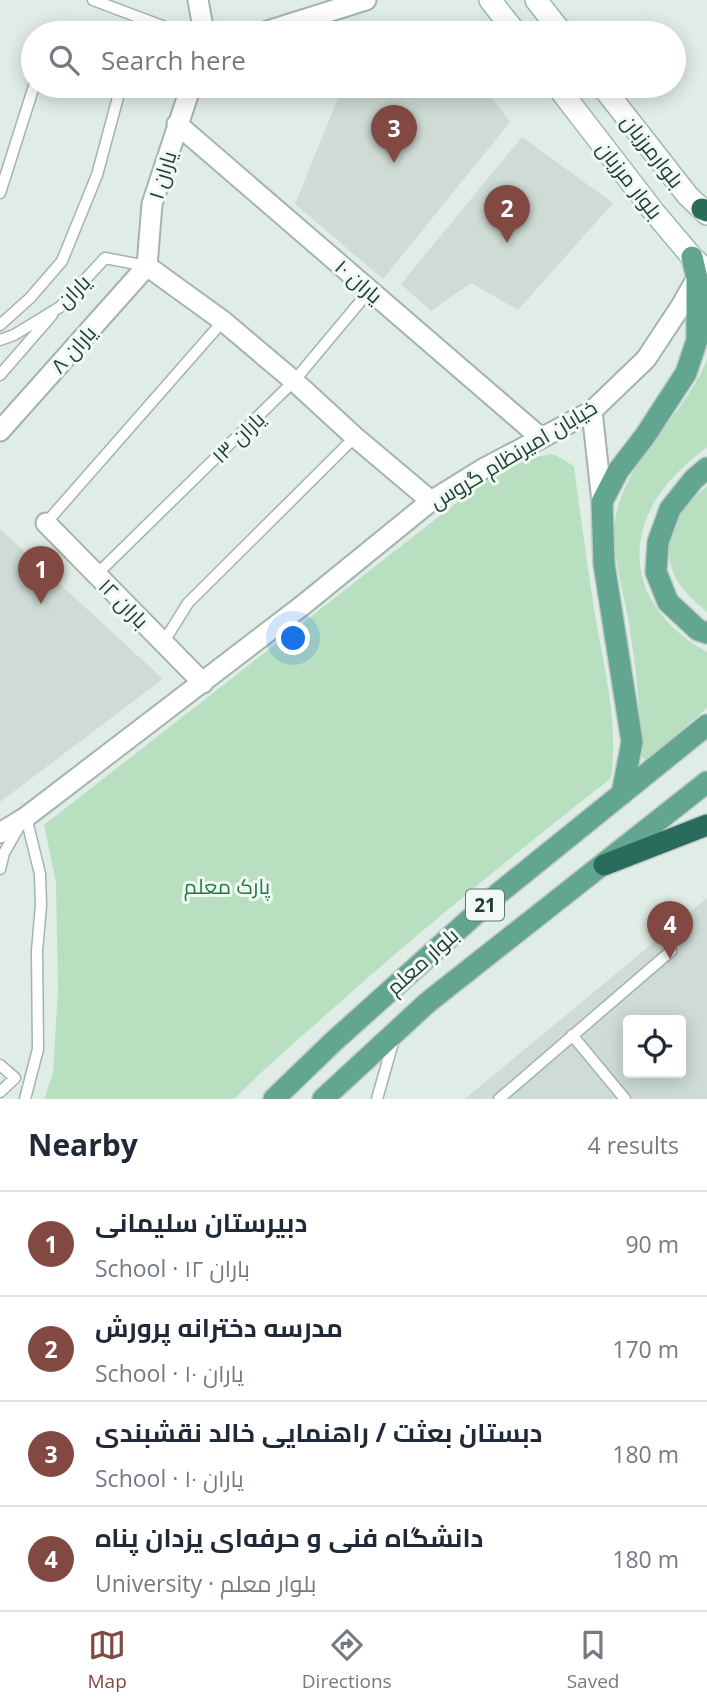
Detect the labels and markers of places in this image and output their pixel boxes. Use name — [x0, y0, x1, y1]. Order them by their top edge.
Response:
pin: 3 — [371, 105, 417, 163]
pin: 2 — [484, 185, 530, 243]
pin: 1 — [18, 546, 64, 604]
pin: 4 — [647, 901, 693, 959]

